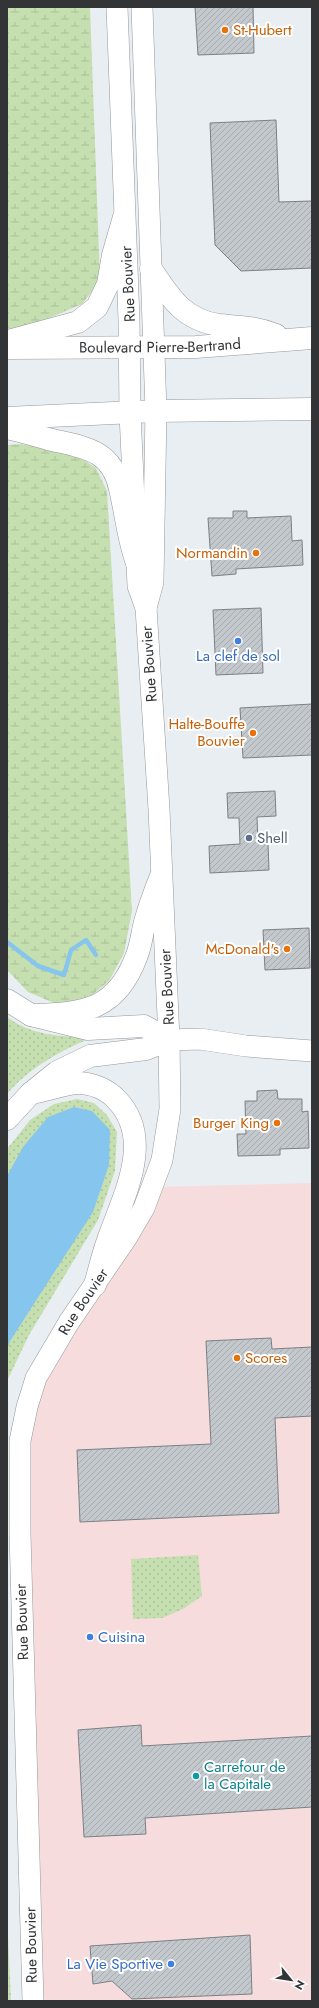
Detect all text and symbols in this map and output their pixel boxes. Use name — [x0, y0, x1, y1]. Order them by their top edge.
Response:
place label: St-Hubert — [233, 19, 292, 41]
marker: St-Hubert — [220, 25, 230, 35]
street label: Rue Bouvier — [115, 244, 141, 323]
street label: Boulevard Pierre-Bertrand — [79, 333, 242, 359]
place label: Normandin — [176, 542, 248, 564]
marker: Normandin — [251, 548, 261, 558]
street label: Rue Bouvier — [135, 624, 163, 703]
marker: La clef de sol — [233, 636, 243, 646]
place label: La clef de sol — [196, 645, 280, 667]
place label: Halte-Bouffe Bouvier — [168, 713, 246, 752]
marker: Halte-Bouffe Bouvier — [248, 728, 258, 738]
place label: Shell — [257, 827, 288, 849]
marker: Shell — [244, 833, 254, 843]
place label: McDonald's — [205, 938, 279, 960]
marker: McDonald's — [282, 944, 292, 954]
street label: Rue Bouvier — [154, 947, 180, 1026]
place label: Burger King — [193, 1112, 269, 1134]
marker: Burger King — [272, 1118, 282, 1128]
street label: Rue Bouvier — [53, 1263, 114, 1339]
place label: Scores — [245, 1347, 287, 1369]
marker: Scores — [232, 1353, 242, 1363]
street label: Rue Bouvier — [10, 1583, 34, 1661]
place label: Cuisina — [98, 1626, 145, 1648]
marker: Cuisina — [85, 1632, 95, 1642]
place label: Carrefour de la Capitale — [204, 1756, 286, 1795]
marker: Carrefour de la Capitale — [191, 1771, 201, 1781]
street label: Rue Bouvier — [19, 1906, 43, 1983]
place label: La Vie Sportive — [67, 1953, 163, 1975]
marker: La Vie Sportive — [166, 1959, 176, 1969]
north arrow — [271, 1960, 311, 2000]
text: N — [291, 1977, 309, 1993]

